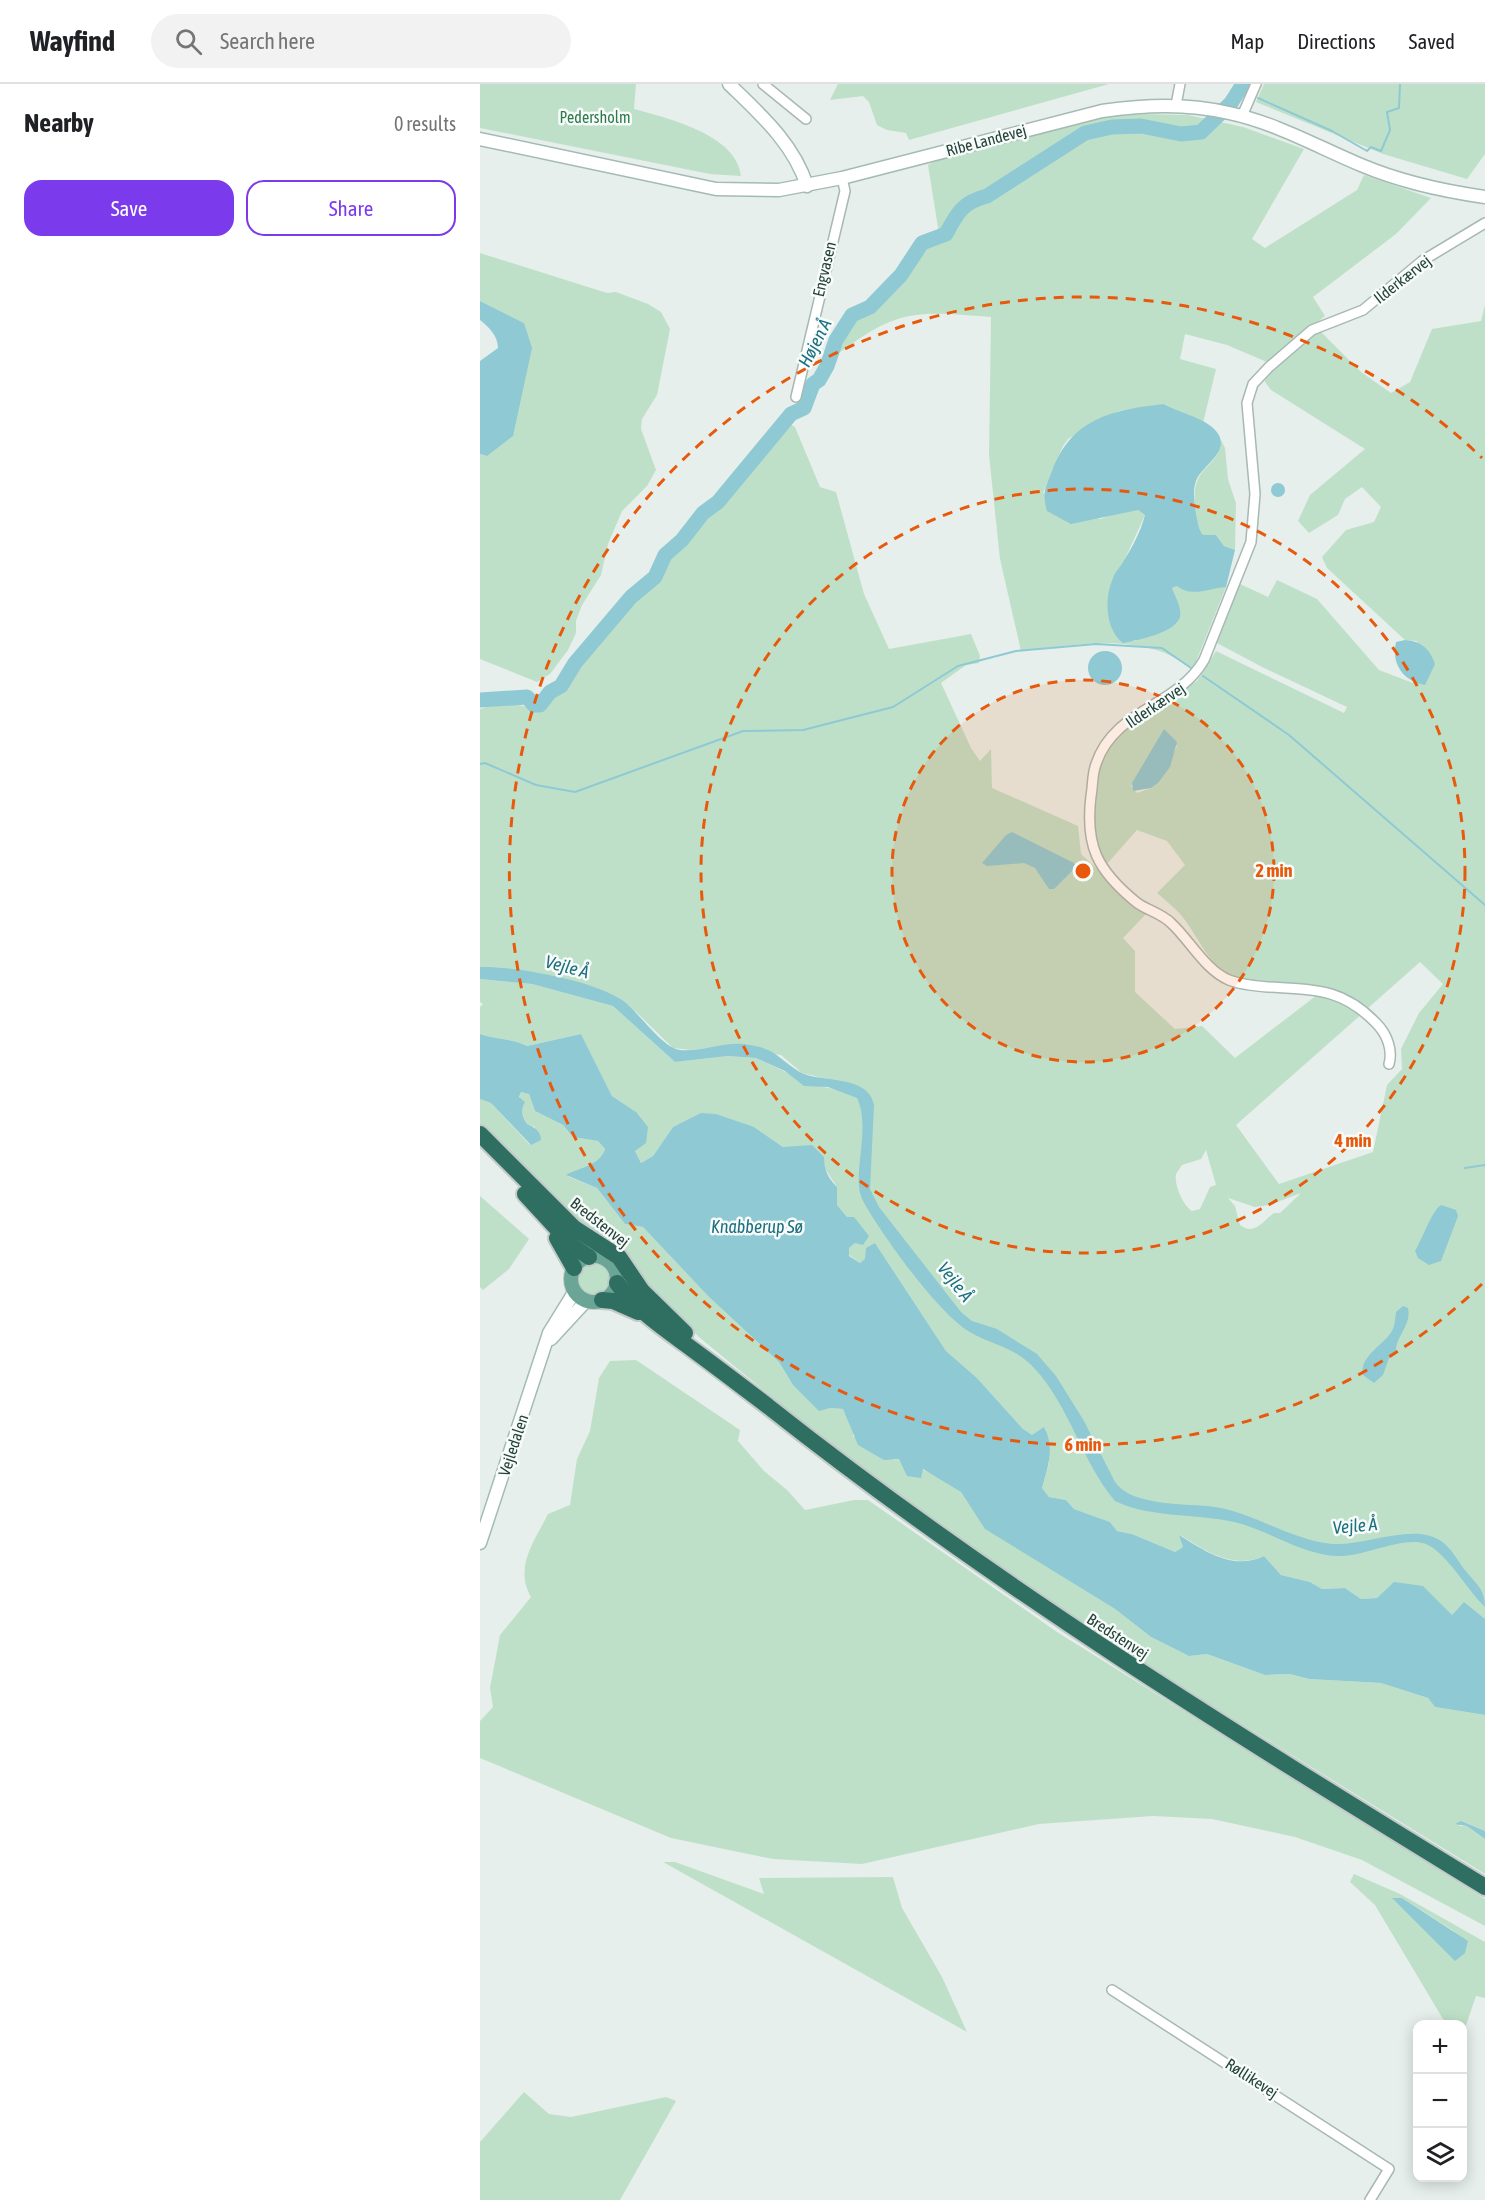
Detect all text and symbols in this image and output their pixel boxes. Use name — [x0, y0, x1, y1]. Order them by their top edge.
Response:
search box — [151, 14, 571, 68]
text: Wayfind — [30, 25, 115, 57]
icon: search — [172, 25, 205, 58]
text: Search here — [220, 28, 315, 54]
text: Map — [1230, 29, 1264, 53]
text: Directions — [1297, 29, 1376, 53]
text: Saved — [1409, 29, 1455, 53]
text: Nearby — [24, 108, 94, 138]
park label: Pedersholm — [559, 108, 631, 126]
text: 0 results — [394, 112, 456, 135]
street label: Ribe Landevej — [944, 121, 1028, 160]
button: Save — [24, 180, 234, 236]
button: Share — [246, 180, 456, 236]
street label: Engvasen — [809, 240, 840, 299]
street label: Ilderkærvej — [1370, 251, 1435, 308]
water label: Højen Å — [794, 315, 836, 370]
street label: Ilderkærvej — [1122, 679, 1188, 732]
text: 2 min — [1256, 860, 1293, 881]
centre of rings — [1073, 861, 1093, 881]
water label: Vejle Å — [543, 951, 592, 982]
text: 4 min — [1334, 1130, 1372, 1151]
street label: Bredstenvej — [566, 1193, 633, 1251]
water label: Knabberup Sø — [711, 1216, 803, 1237]
water label: Vejle Å — [933, 1258, 977, 1306]
street label: Vejledalen — [495, 1412, 532, 1478]
text: 6 min — [1065, 1434, 1102, 1455]
water label: Vejle Å — [1332, 1513, 1378, 1538]
street label: Bredstenvej — [1083, 1610, 1152, 1663]
map controls — [1413, 2020, 1467, 2182]
button: + — [1413, 2020, 1467, 2074]
street label: Røllikevej — [1222, 2054, 1282, 2102]
button: − — [1413, 2074, 1467, 2128]
button: layers — [1413, 2128, 1467, 2182]

